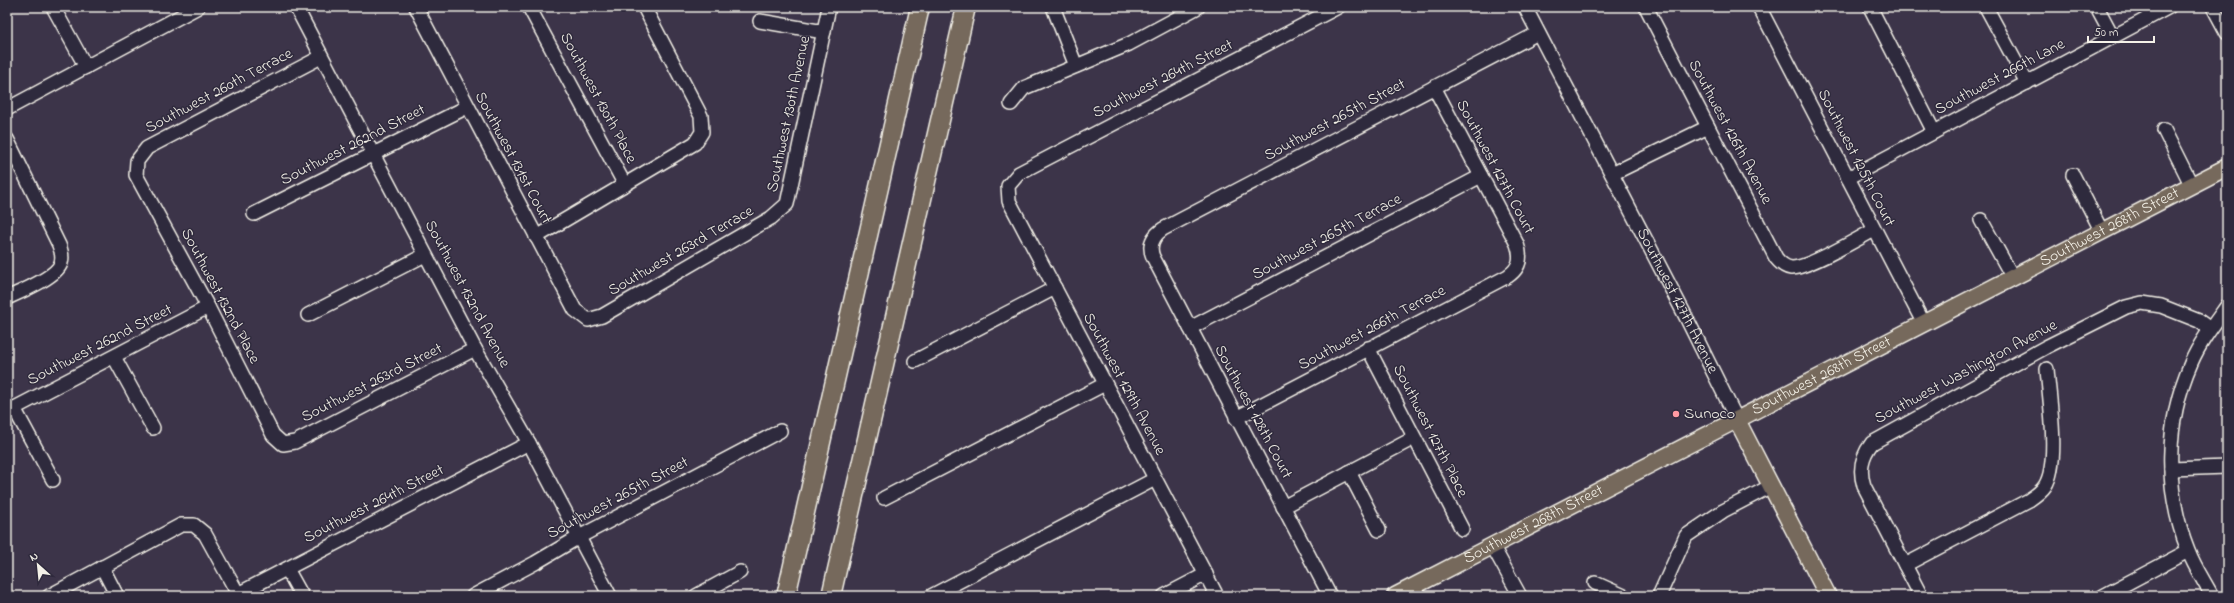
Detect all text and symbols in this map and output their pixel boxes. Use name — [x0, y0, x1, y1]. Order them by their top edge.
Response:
scale bar — [2088, 18, 2154, 44]
text: 50 m — [2094, 24, 2118, 42]
street label: Southwest 130th Place — [553, 28, 643, 169]
street label: Southwest 266th Lane — [1931, 32, 2070, 122]
street label: Southwest 130th Avenue — [761, 33, 817, 194]
street label: Southwest 264th Street — [1089, 33, 1238, 125]
street label: Southwest 260th Terrace — [141, 42, 298, 140]
street label: Southwest 126th Avenue — [1682, 55, 1779, 209]
street label: Southwest 265th Street — [1260, 72, 1411, 168]
street label: Southwest 125th Court — [1811, 85, 1901, 232]
street label: Southwest 131st Court — [468, 88, 558, 229]
street label: Southwest 127th Court — [1449, 96, 1541, 239]
street label: Southwest 262nd Street — [276, 98, 430, 192]
street label: Southwest 268th Street — [2036, 181, 2184, 274]
street label: Southwest 265th Terrace — [1248, 187, 1407, 287]
street label: Southwest 263rd Terrace — [604, 199, 759, 303]
street label: Southwest 132nd Avenue — [418, 216, 517, 373]
street label: Southwest 132nd Place — [174, 224, 266, 369]
street label: Southwest 127th Avenue — [1630, 224, 1725, 379]
street label: Southwest 266th Terrace — [1294, 279, 1451, 377]
street label: Southwest 262nd Street — [23, 298, 177, 392]
street label: Southwest 129th Avenue — [1076, 308, 1172, 460]
street label: Southwest Washington Avenue — [1870, 313, 2062, 430]
street label: Southwest 268th Street — [1748, 330, 1896, 422]
street label: Southwest 263rd Street — [297, 337, 447, 429]
street label: Southwest 128th Court — [1208, 341, 1299, 484]
street label: Southwest 127th Place — [1386, 360, 1474, 502]
place label: Sunoco — [1684, 402, 1735, 426]
marker: Sunoco — [1671, 409, 1681, 419]
street label: Southwest 265th Street — [543, 450, 694, 546]
street label: Southwest 264th Street — [300, 458, 449, 550]
street label: Southwest 268th Street — [1460, 478, 1608, 571]
north arrow — [18, 545, 58, 585]
text: N — [27, 548, 41, 566]

